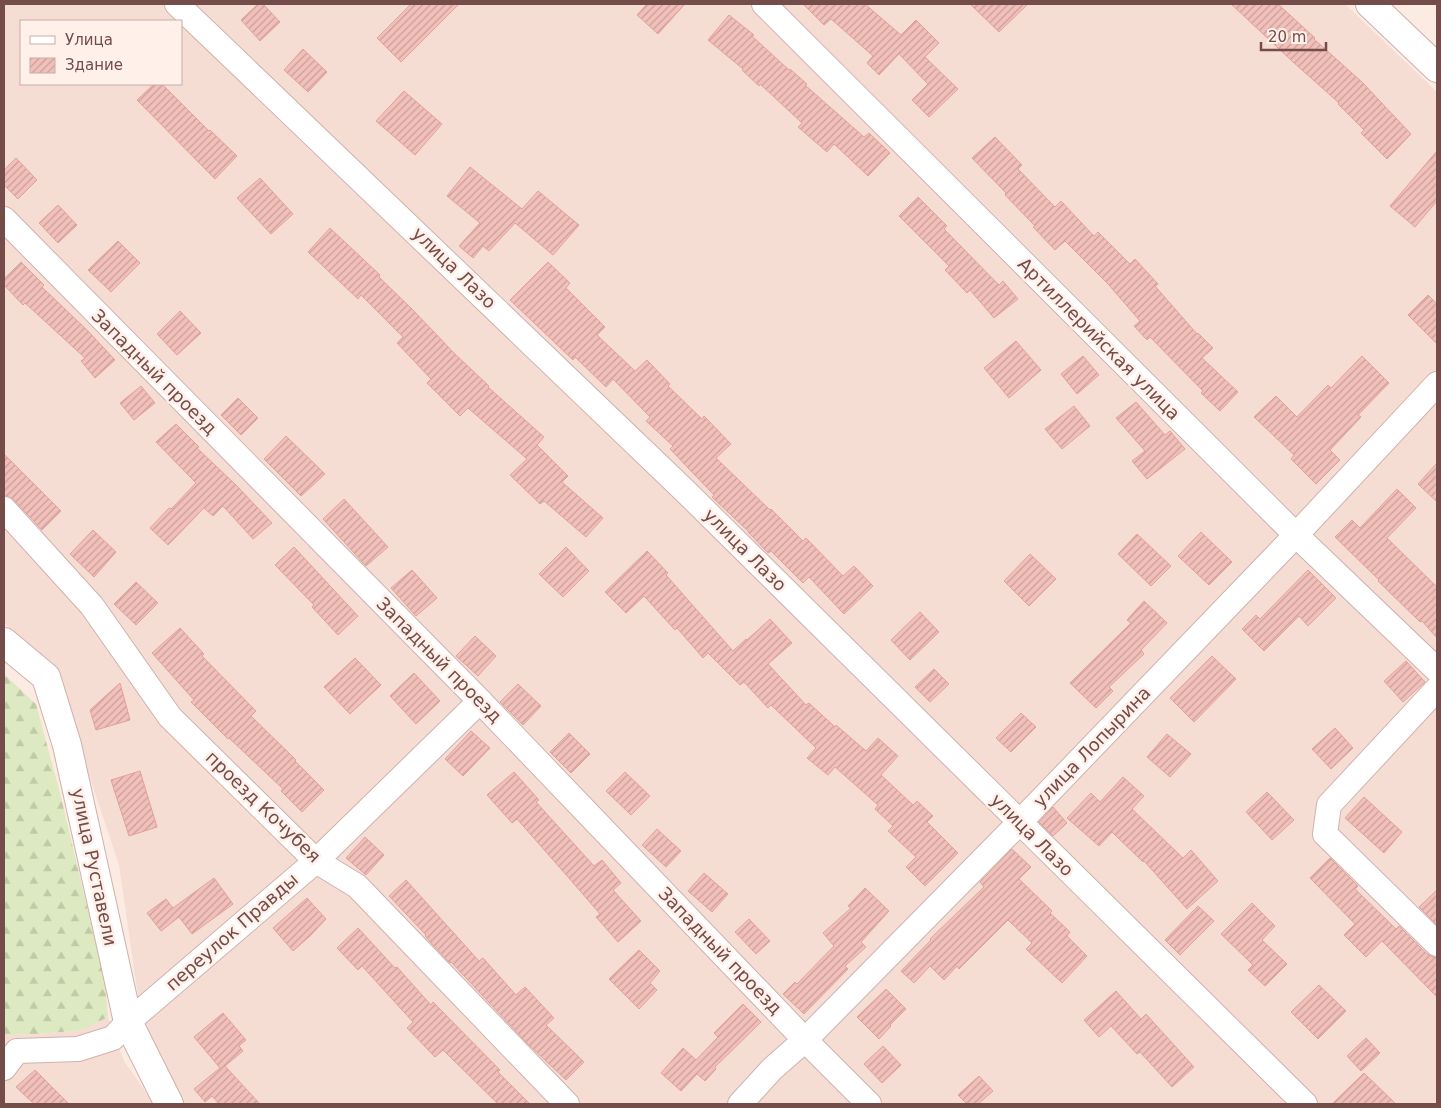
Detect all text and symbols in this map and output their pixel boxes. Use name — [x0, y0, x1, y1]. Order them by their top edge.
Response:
legend — [20, 20, 182, 85]
scale bar — [1261, 20, 1326, 52]
text: 20 m — [1268, 28, 1306, 46]
text: Улица — [65, 31, 113, 49]
text: Здание — [65, 56, 123, 74]
street label: улица Лазо — [408, 223, 500, 313]
street label: Артиллерийская улица — [1014, 253, 1185, 424]
street label: Западный проезд — [87, 305, 221, 439]
street label: улица Лазо — [700, 504, 791, 595]
street label: Западный проезд — [372, 593, 506, 727]
street label: улица Лопырина — [1029, 682, 1155, 811]
street label: проезд Кочубея — [202, 747, 325, 867]
street label: улица Руставели — [68, 786, 121, 948]
street label: улица Лазо — [987, 789, 1078, 880]
street label: переулок Правды — [161, 868, 302, 995]
street label: Западный проезд — [654, 883, 786, 1019]

